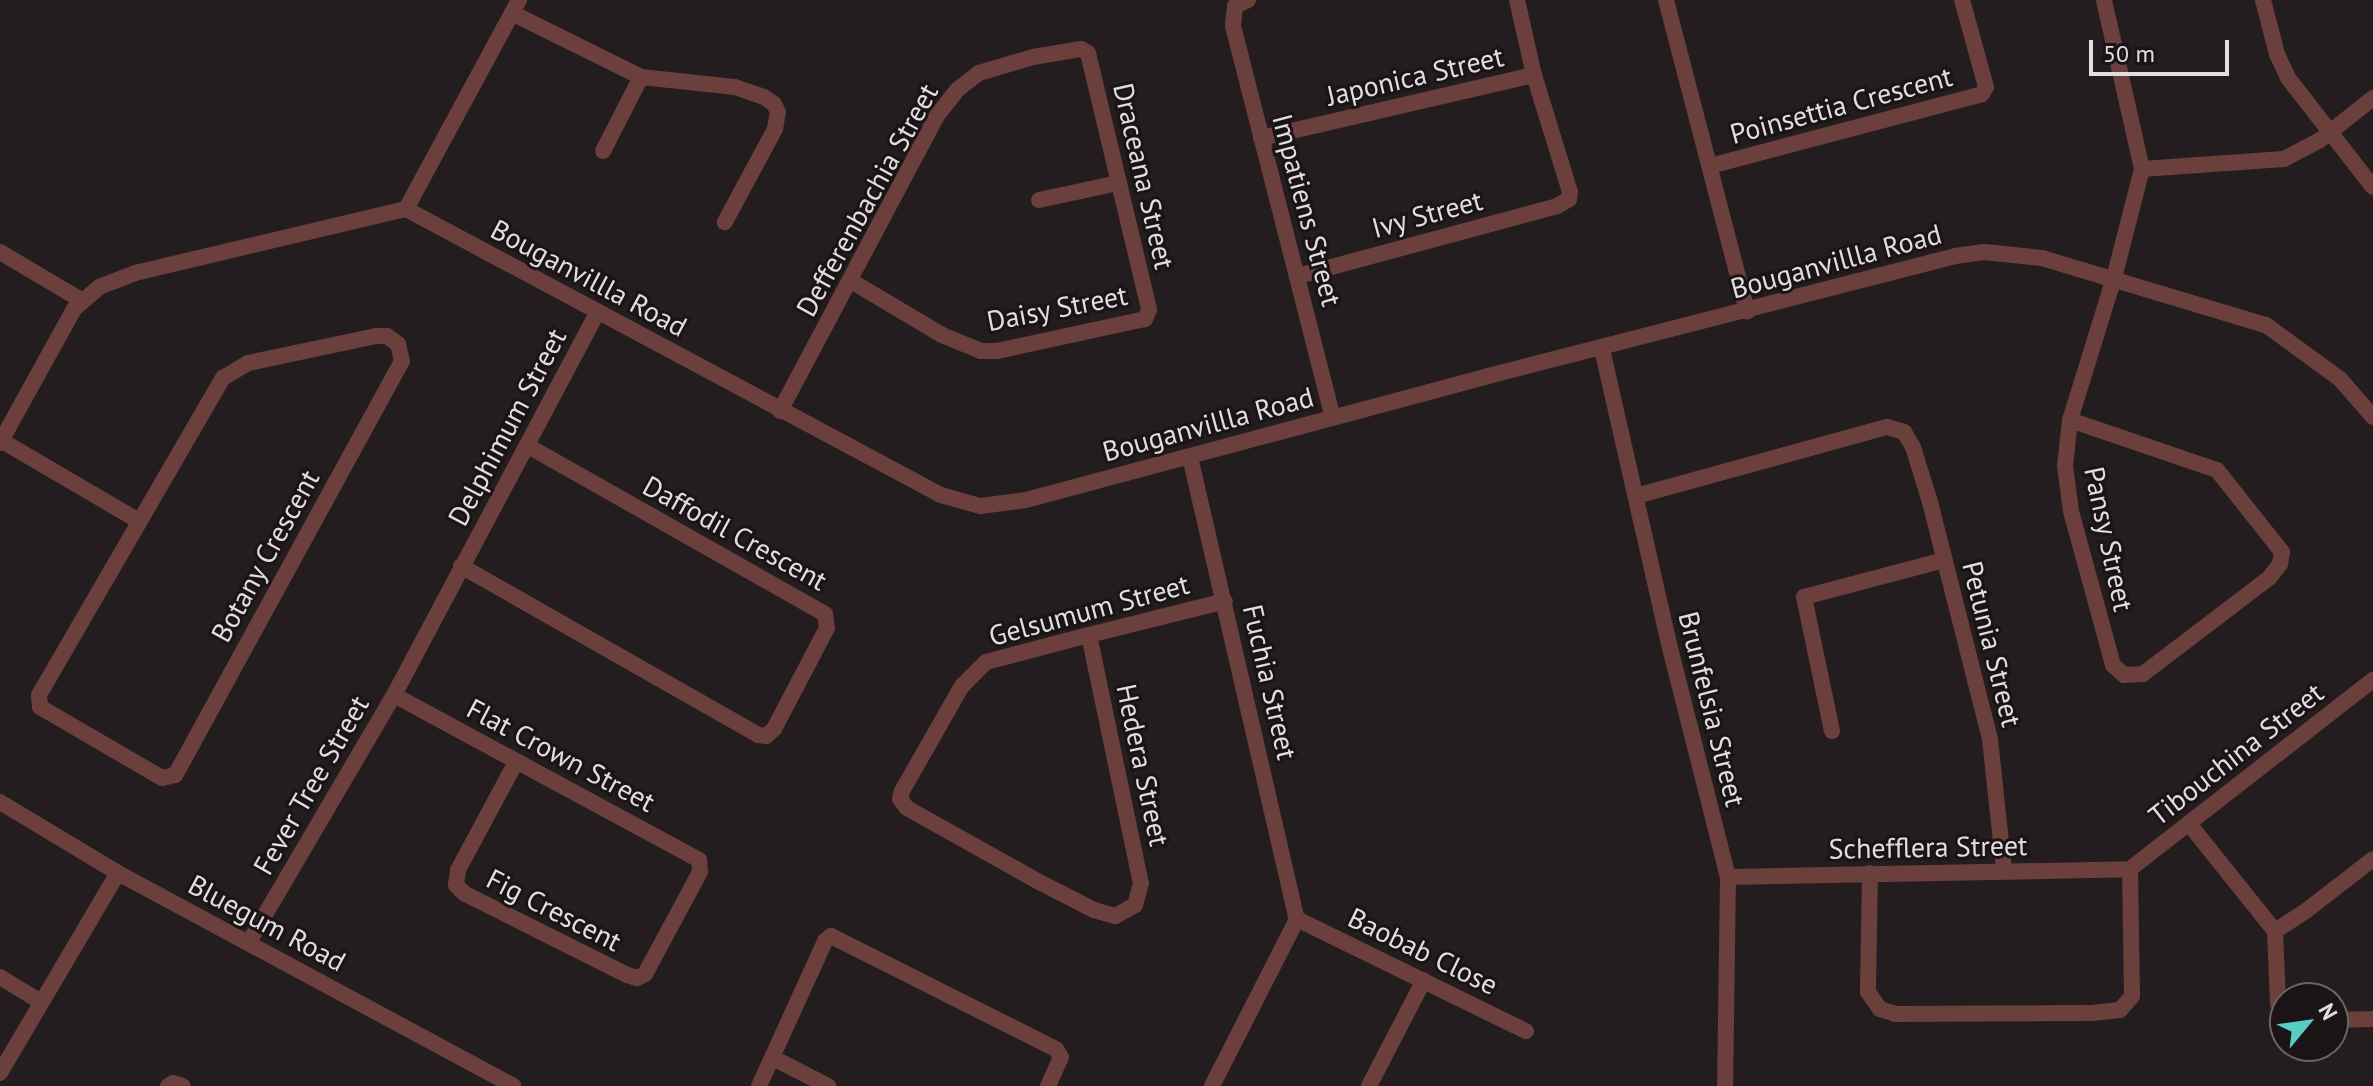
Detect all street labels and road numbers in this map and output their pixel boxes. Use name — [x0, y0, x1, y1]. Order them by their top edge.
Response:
street label: Japonica Street — [1323, 39, 1507, 113]
street label: Poinsettia Crescent — [1726, 59, 1956, 151]
street label: Defferenbachia Street — [789, 78, 945, 322]
street label: Draceana Street — [1106, 80, 1182, 272]
street label: Impatiens Street — [1265, 110, 1349, 310]
street label: Ivy Street — [1368, 183, 1486, 245]
street label: Bouganvillla Road — [485, 212, 693, 344]
street label: Bouganvillla Road — [1727, 217, 1945, 305]
street label: Daisy Street — [983, 278, 1131, 338]
street label: Delphimum Street — [441, 323, 573, 531]
street label: Bouganvillla Road — [1099, 380, 1317, 468]
street label: Pansy Street — [2077, 463, 2141, 615]
street label: Botany Crescent — [204, 464, 326, 648]
street label: Daffodil Crescent — [637, 469, 833, 597]
street label: Petunia Street — [1955, 558, 2029, 730]
street label: Gelsumum Street — [985, 567, 1193, 653]
street label: Fuchia Street — [1236, 601, 1304, 763]
street label: Brunfelsia Street — [1672, 608, 1752, 810]
street label: Tibouchina Street — [2142, 676, 2330, 832]
street label: Hedera Street — [1109, 681, 1177, 849]
street label: Fever Tree Street — [246, 689, 376, 881]
street label: Flat Crown Street — [461, 691, 661, 819]
street label: Schefflera Street — [1828, 828, 2028, 866]
street label: Fig Crescent — [481, 862, 627, 958]
street label: Bluegum Road — [183, 868, 351, 978]
street label: Baobab Close — [1343, 900, 1503, 1002]

